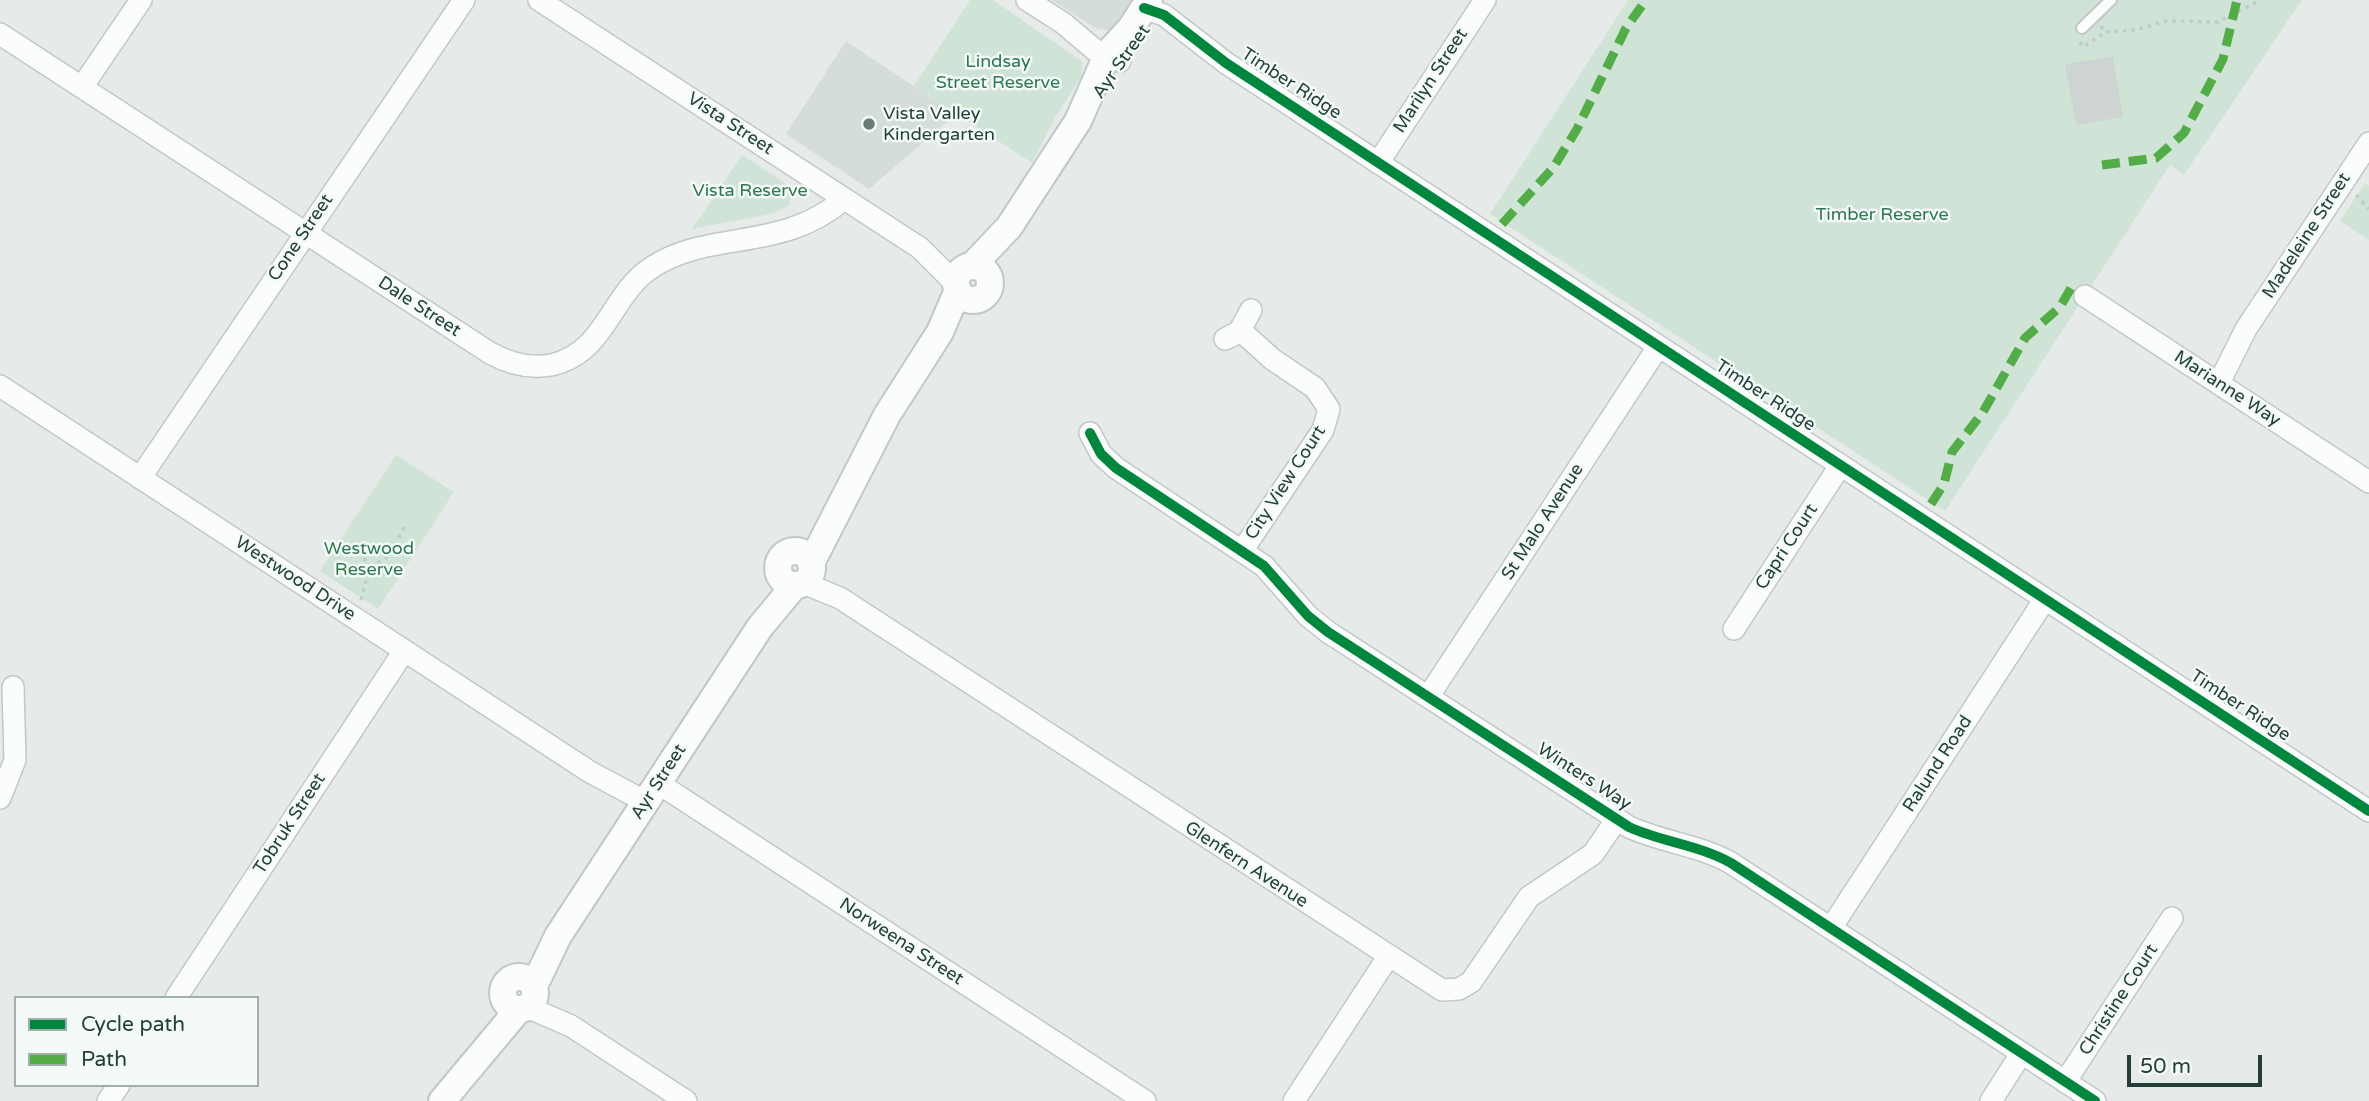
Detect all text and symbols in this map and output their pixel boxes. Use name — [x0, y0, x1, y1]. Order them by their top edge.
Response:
street label: Ayr Street — [1089, 21, 1155, 103]
street label: Marilyn Street — [1389, 25, 1473, 137]
street label: Timber Ridge — [1237, 44, 1345, 124]
park label: Lindsay Street Reserve — [936, 51, 1060, 94]
street label: Vista Street — [683, 88, 777, 160]
place label: Vista Valley Kindergarten — [883, 103, 995, 146]
marker: Vista Valley Kindergarten — [861, 116, 877, 132]
street label: Madeleine Street — [2258, 169, 2356, 303]
park label: Vista Reserve — [692, 180, 808, 202]
street label: Cone Street — [264, 190, 338, 286]
park label: Timber Reserve — [1815, 204, 1949, 226]
street label: Dale Street — [374, 272, 464, 342]
street label: Marianne Way — [2170, 346, 2284, 432]
street label: Timber Ridge — [1711, 356, 1819, 436]
street label: City View Court — [1241, 422, 1331, 544]
street label: St Malo Avenue — [1497, 460, 1589, 584]
street label: Capri Court — [1751, 500, 1823, 594]
street label: Westwood Drive — [231, 532, 359, 626]
park label: Westwood Reserve — [324, 538, 414, 580]
street label: Timber Ridge — [2186, 666, 2294, 746]
street label: Ralund Road — [1899, 712, 1977, 816]
street label: Winters Way — [1533, 739, 1635, 815]
street label: Ayr Street — [627, 740, 691, 824]
street label: Tobruk Street — [249, 770, 331, 878]
street label: Glenfern Avenue — [1180, 817, 1312, 913]
street label: Norweena Street — [835, 894, 967, 990]
street label: Christine Court — [2075, 940, 2163, 1060]
legend — [14, 996, 259, 1087]
text: Cycle path — [81, 1012, 185, 1037]
scale bar — [2131, 1042, 2266, 1086]
text: Path — [81, 1047, 127, 1072]
text: 50 m — [2140, 1054, 2191, 1079]

